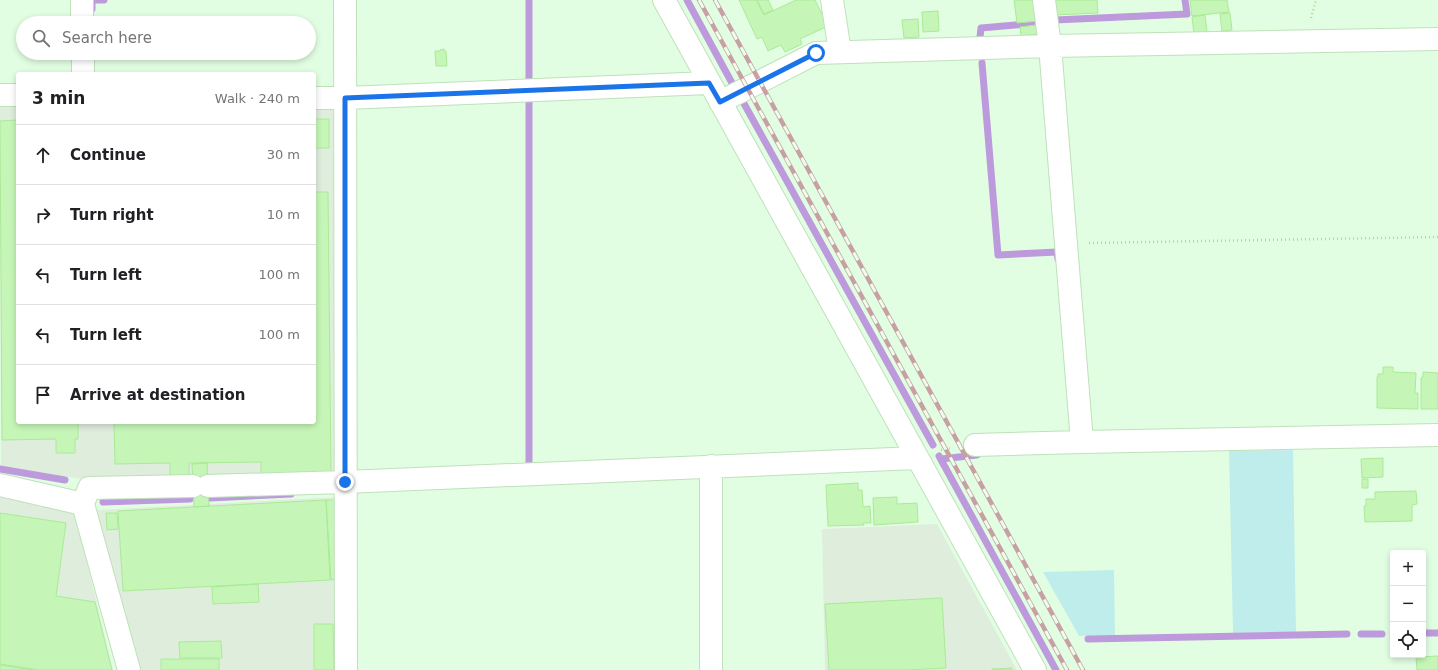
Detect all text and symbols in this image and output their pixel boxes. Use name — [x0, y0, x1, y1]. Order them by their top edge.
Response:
search box — [16, 16, 316, 60]
icon: search — [30, 27, 52, 49]
text: Search here — [62, 29, 152, 47]
route start — [807, 44, 825, 62]
text: 3 min — [32, 88, 85, 108]
text: Walk · 240 m — [215, 91, 300, 106]
icon: ahead — [32, 144, 54, 166]
text: Continue — [70, 146, 146, 164]
text: 30 m — [267, 147, 300, 162]
icon: right — [32, 204, 54, 226]
text: Turn right — [70, 206, 154, 224]
text: 10 m — [267, 207, 300, 222]
icon: left — [32, 264, 54, 286]
text: Turn left — [70, 266, 142, 284]
text: 100 m — [258, 267, 300, 282]
icon: left — [32, 324, 54, 346]
text: Turn left — [70, 326, 142, 344]
text: 100 m — [258, 327, 300, 342]
icon: arrive — [32, 384, 54, 406]
text: Arrive at destination — [70, 386, 245, 404]
route end — [336, 473, 354, 491]
map controls — [1390, 550, 1426, 658]
button: + — [1390, 550, 1426, 586]
button: − — [1390, 586, 1426, 622]
button: locate — [1390, 622, 1426, 658]

